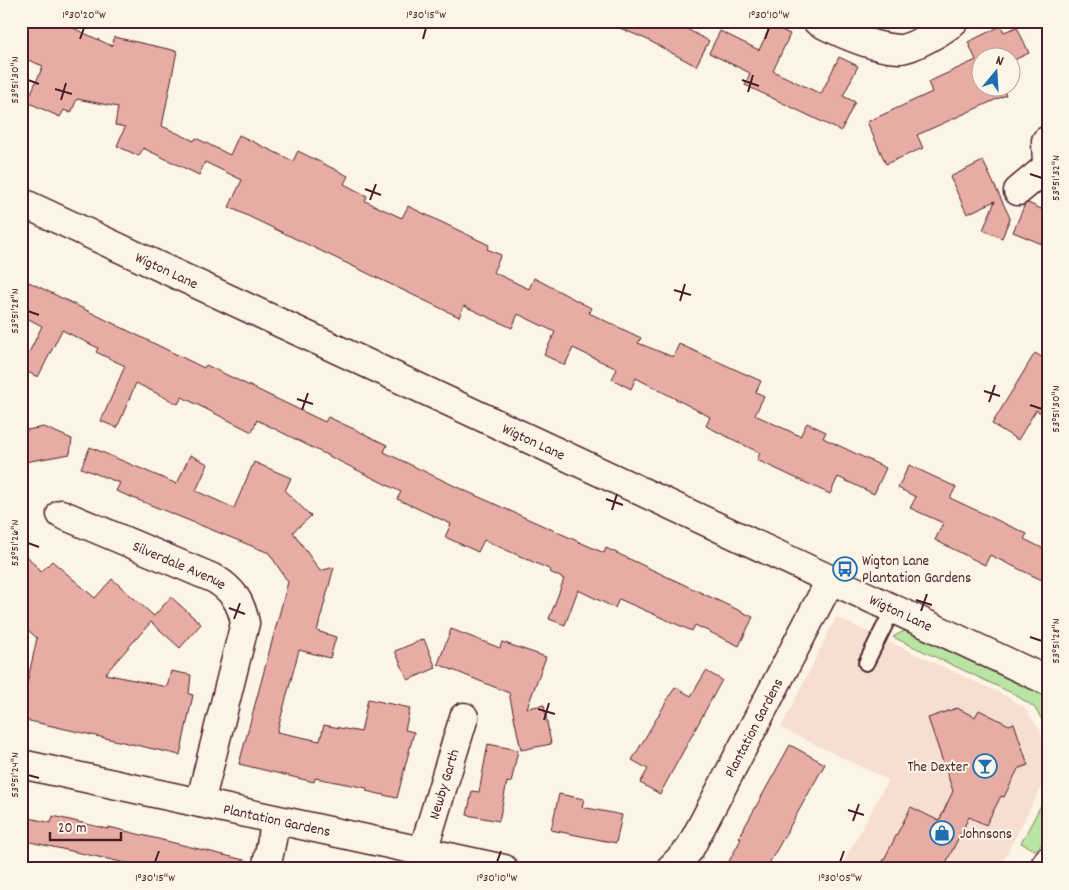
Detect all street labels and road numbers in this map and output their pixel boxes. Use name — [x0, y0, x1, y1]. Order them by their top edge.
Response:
street label: Wigton Lane — [131, 248, 202, 296]
street label: Wigton Lane — [498, 419, 569, 467]
street label: Silverdale Avenue — [129, 536, 231, 596]
street label: Wigton Lane — [865, 590, 936, 639]
street label: Plantation Gardens — [720, 675, 790, 782]
street label: Newby Garth — [424, 747, 467, 822]
street label: Plantation Gardens — [221, 799, 332, 844]

